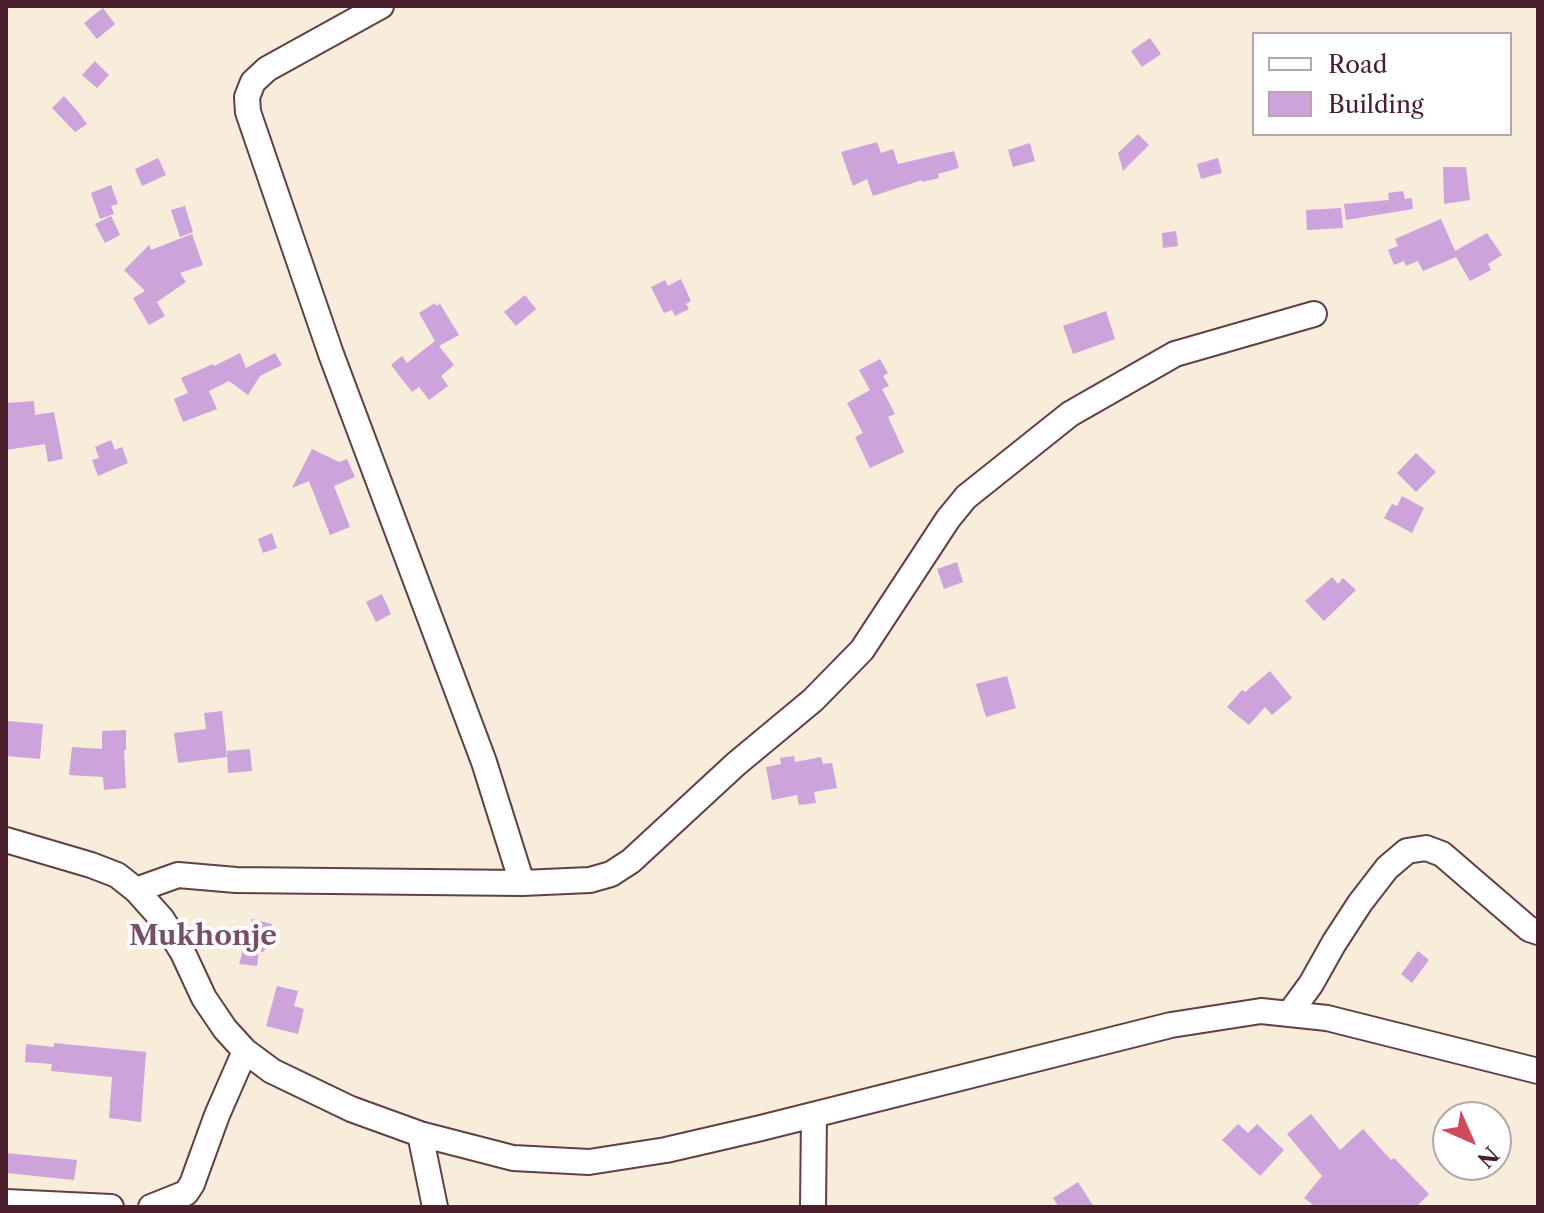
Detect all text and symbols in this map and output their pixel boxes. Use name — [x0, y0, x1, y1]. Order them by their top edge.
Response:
legend — [1252, 32, 1512, 136]
text: Road — [1328, 50, 1387, 79]
text: Building — [1328, 90, 1424, 119]
district label: Mukhonje — [129, 920, 277, 954]
north arrow — [1432, 1101, 1512, 1181]
text: N — [1472, 1141, 1504, 1173]

